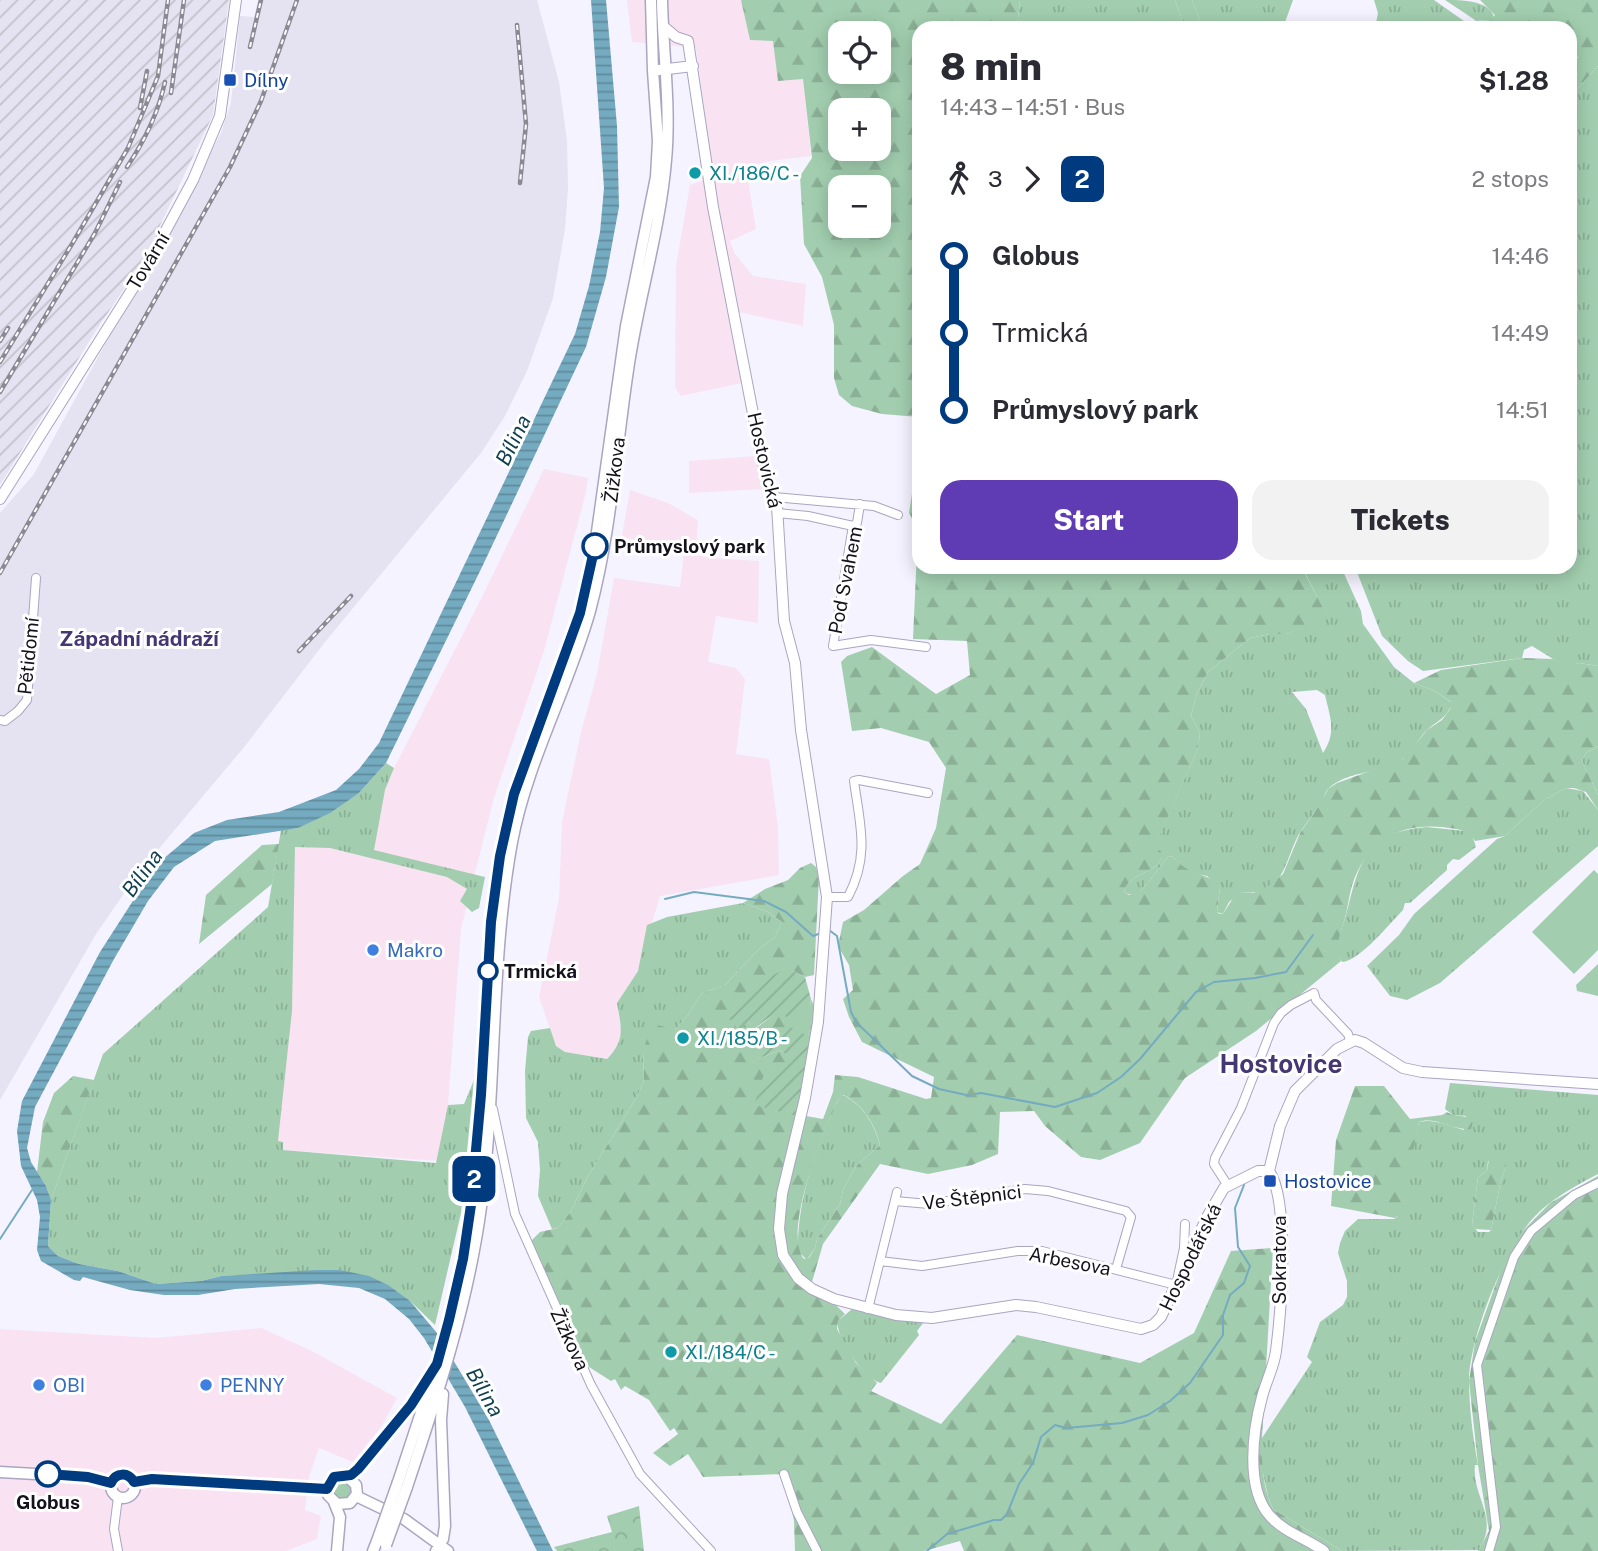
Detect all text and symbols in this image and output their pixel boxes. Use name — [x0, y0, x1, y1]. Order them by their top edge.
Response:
map controls — [828, 21, 891, 238]
button: locate — [828, 21, 891, 84]
text: 8 min — [940, 44, 1042, 89]
text: $1.28 — [1479, 65, 1549, 96]
place label: Dílny — [244, 69, 288, 91]
marker: Dílny — [222, 72, 238, 88]
text: 14:43 – 14:51 · Bus — [940, 93, 1125, 120]
button: + — [828, 98, 891, 161]
icon: walk — [940, 160, 978, 198]
icon: forward — [1013, 160, 1051, 198]
place label: XI./186/C - — [709, 162, 800, 184]
marker: XI./186/C - — [687, 165, 703, 181]
text: 3 — [988, 165, 1003, 192]
text: 2 — [1075, 165, 1090, 193]
text: 2 stops — [1471, 165, 1549, 192]
button: − — [828, 175, 891, 238]
street label: Tovární — [122, 228, 174, 294]
text: Globus — [992, 240, 1079, 271]
text: 14:46 — [1491, 242, 1549, 269]
text: Trmická — [992, 317, 1088, 348]
text: 14:49 — [1491, 319, 1549, 346]
text: Průmyslový park — [992, 394, 1199, 425]
text: 14:51 — [1496, 396, 1549, 423]
street label: Hostovická — [743, 410, 787, 510]
water label: Bílina — [490, 411, 536, 469]
street label: Žižkova — [599, 436, 629, 504]
button: Start — [940, 480, 1238, 560]
button: Tickets — [1252, 480, 1549, 560]
street label: Pod Svahem — [824, 524, 866, 636]
marker: Průmyslový park — [582, 533, 608, 559]
place label: Průmyslový park — [614, 535, 765, 557]
street label: Pětidomí — [13, 616, 43, 696]
district label: Západní nádraží — [59, 626, 220, 651]
water label: Bílina — [116, 844, 168, 902]
place label: Makro — [387, 939, 443, 961]
marker: Makro — [365, 942, 381, 958]
place label: Trmická — [504, 960, 577, 982]
marker: Trmická — [478, 961, 498, 981]
place label: XI./185/B - — [697, 1027, 788, 1049]
marker: XI./185/B - — [675, 1030, 691, 1046]
district label: Hostovice — [1220, 1048, 1342, 1079]
line badge: 2 — [451, 1156, 497, 1202]
text: 2 — [466, 1165, 482, 1193]
place label: Hostovice — [1284, 1170, 1372, 1192]
marker: Hostovice — [1262, 1173, 1278, 1189]
street label: Ve Štěpnici — [921, 1180, 1023, 1214]
street label: Hospodářská — [1155, 1200, 1225, 1314]
street label: Sokratova — [1268, 1216, 1290, 1304]
street label: Arbesova — [1027, 1242, 1113, 1280]
street label: Žižkova — [546, 1304, 594, 1374]
place label: XI./184/C - — [685, 1341, 776, 1363]
marker: XI./184/C - — [663, 1344, 679, 1360]
water label: Bílina — [461, 1363, 509, 1421]
place label: OBI — [53, 1374, 85, 1396]
place label: PENNY — [220, 1374, 285, 1396]
marker: OBI — [31, 1377, 47, 1393]
marker: PENNY — [198, 1377, 214, 1393]
marker: Globus — [35, 1461, 61, 1487]
place label: Globus — [16, 1491, 80, 1513]

